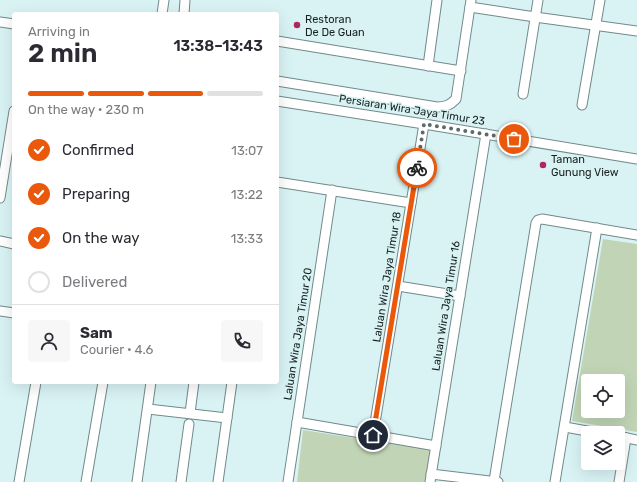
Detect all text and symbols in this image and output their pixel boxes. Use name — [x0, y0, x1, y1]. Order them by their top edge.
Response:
place label: Restoran De De Guan — [305, 13, 365, 39]
marker: Restoran De De Guan — [292, 20, 302, 30]
text: Arriving in — [28, 24, 90, 39]
text: 13:38–13:43 — [173, 37, 263, 55]
text: 2 min — [28, 38, 97, 69]
street label: Persiaran Wira Jaya Timur 23 — [338, 92, 486, 128]
text: On the way · 230 m — [28, 102, 144, 117]
pin — [497, 122, 531, 156]
icon: bag — [503, 128, 525, 150]
icon: check — [28, 139, 50, 161]
text: Confirmed — [62, 141, 134, 159]
text: 13:07 — [231, 143, 263, 158]
courier — [397, 148, 437, 188]
place label: Taman Gunung View — [551, 153, 619, 179]
icon: bike — [406, 157, 428, 179]
marker: Taman Gunung View — [538, 160, 548, 170]
icon: check — [28, 183, 50, 205]
text: Preparing — [62, 185, 130, 203]
text: 13:22 — [231, 187, 263, 202]
street label: Laluan Wira Jaya Timur 18 — [370, 211, 404, 343]
icon: check — [28, 227, 50, 249]
text: On the way — [62, 229, 140, 247]
text: 13:33 — [231, 231, 263, 246]
street label: Laluan Wira Jaya Timur 16 — [429, 240, 463, 372]
street label: Laluan Wira Jaya Timur 20 — [281, 267, 315, 401]
text: Delivered — [62, 273, 127, 291]
button: person — [28, 320, 70, 362]
button: phone — [221, 320, 263, 362]
text: Sam — [80, 324, 113, 342]
text: Courier · 4.6 — [80, 342, 153, 357]
map controls — [581, 374, 625, 470]
button: locate — [581, 374, 625, 418]
pin — [356, 418, 390, 452]
icon: home — [362, 424, 384, 446]
button: layers — [581, 426, 625, 470]

